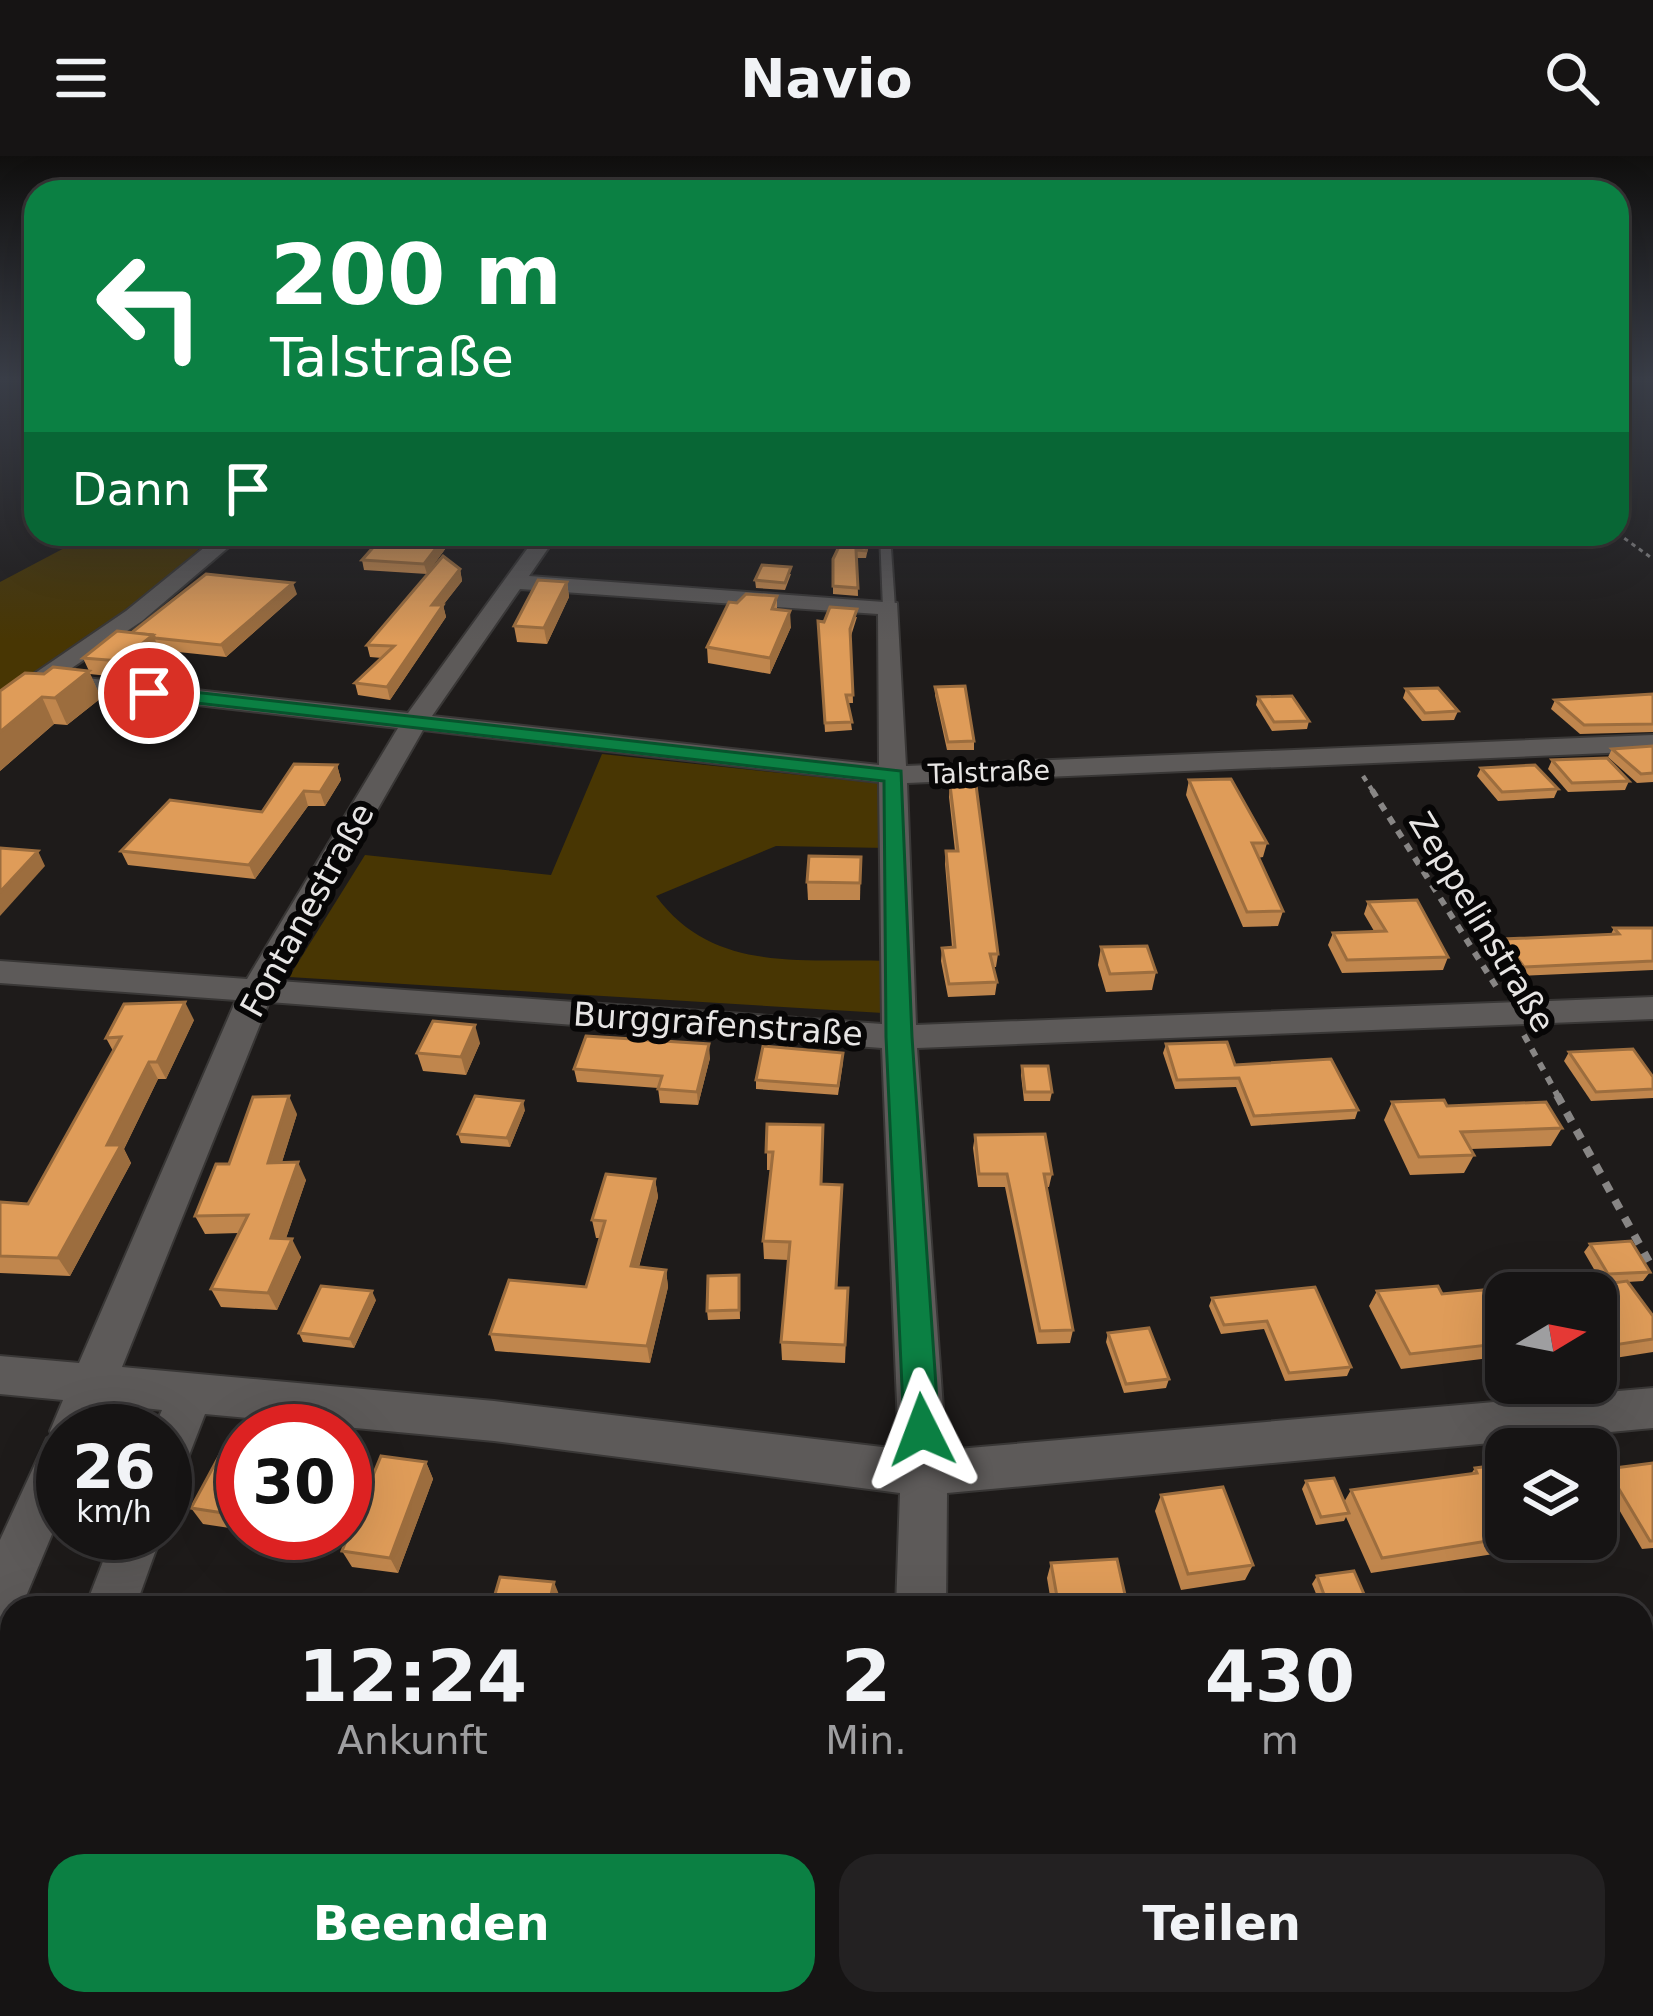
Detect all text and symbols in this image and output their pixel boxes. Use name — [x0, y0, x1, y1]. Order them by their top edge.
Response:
icon: menu — [48, 45, 114, 111]
icon: search — [1539, 45, 1605, 111]
text: Navio — [740, 47, 913, 110]
text: 200 m — [270, 226, 562, 324]
icon: left — [72, 228, 228, 384]
text: Talstraße — [270, 326, 514, 389]
icon: arrive — [215, 456, 281, 522]
text: Dann — [72, 463, 191, 516]
pin — [98, 642, 200, 744]
icon: arrive — [116, 660, 182, 726]
street label: Talstraße — [926, 754, 1051, 790]
street label: Fontanestraße — [232, 796, 382, 1024]
street label: Zeppelinstraße — [1401, 805, 1563, 1039]
street label: Burggrafenstraße — [572, 994, 864, 1054]
north arrow — [1485, 1272, 1617, 1404]
map controls — [1485, 1272, 1617, 1560]
position arrow — [859, 1367, 985, 1493]
speed limit sign: 30 — [216, 1404, 372, 1560]
button: layers — [1485, 1428, 1617, 1560]
text: 26 — [72, 1432, 156, 1502]
text: km/h — [76, 1494, 152, 1529]
text: 12:24 — [298, 1634, 527, 1718]
text: 2 — [841, 1634, 891, 1718]
text: 430 — [1205, 1634, 1355, 1718]
text: Ankunft — [337, 1718, 488, 1763]
text: Min. — [825, 1718, 907, 1763]
text: m — [1261, 1718, 1299, 1763]
button: Beenden — [48, 1854, 815, 1992]
button: Teilen — [839, 1854, 1605, 1992]

